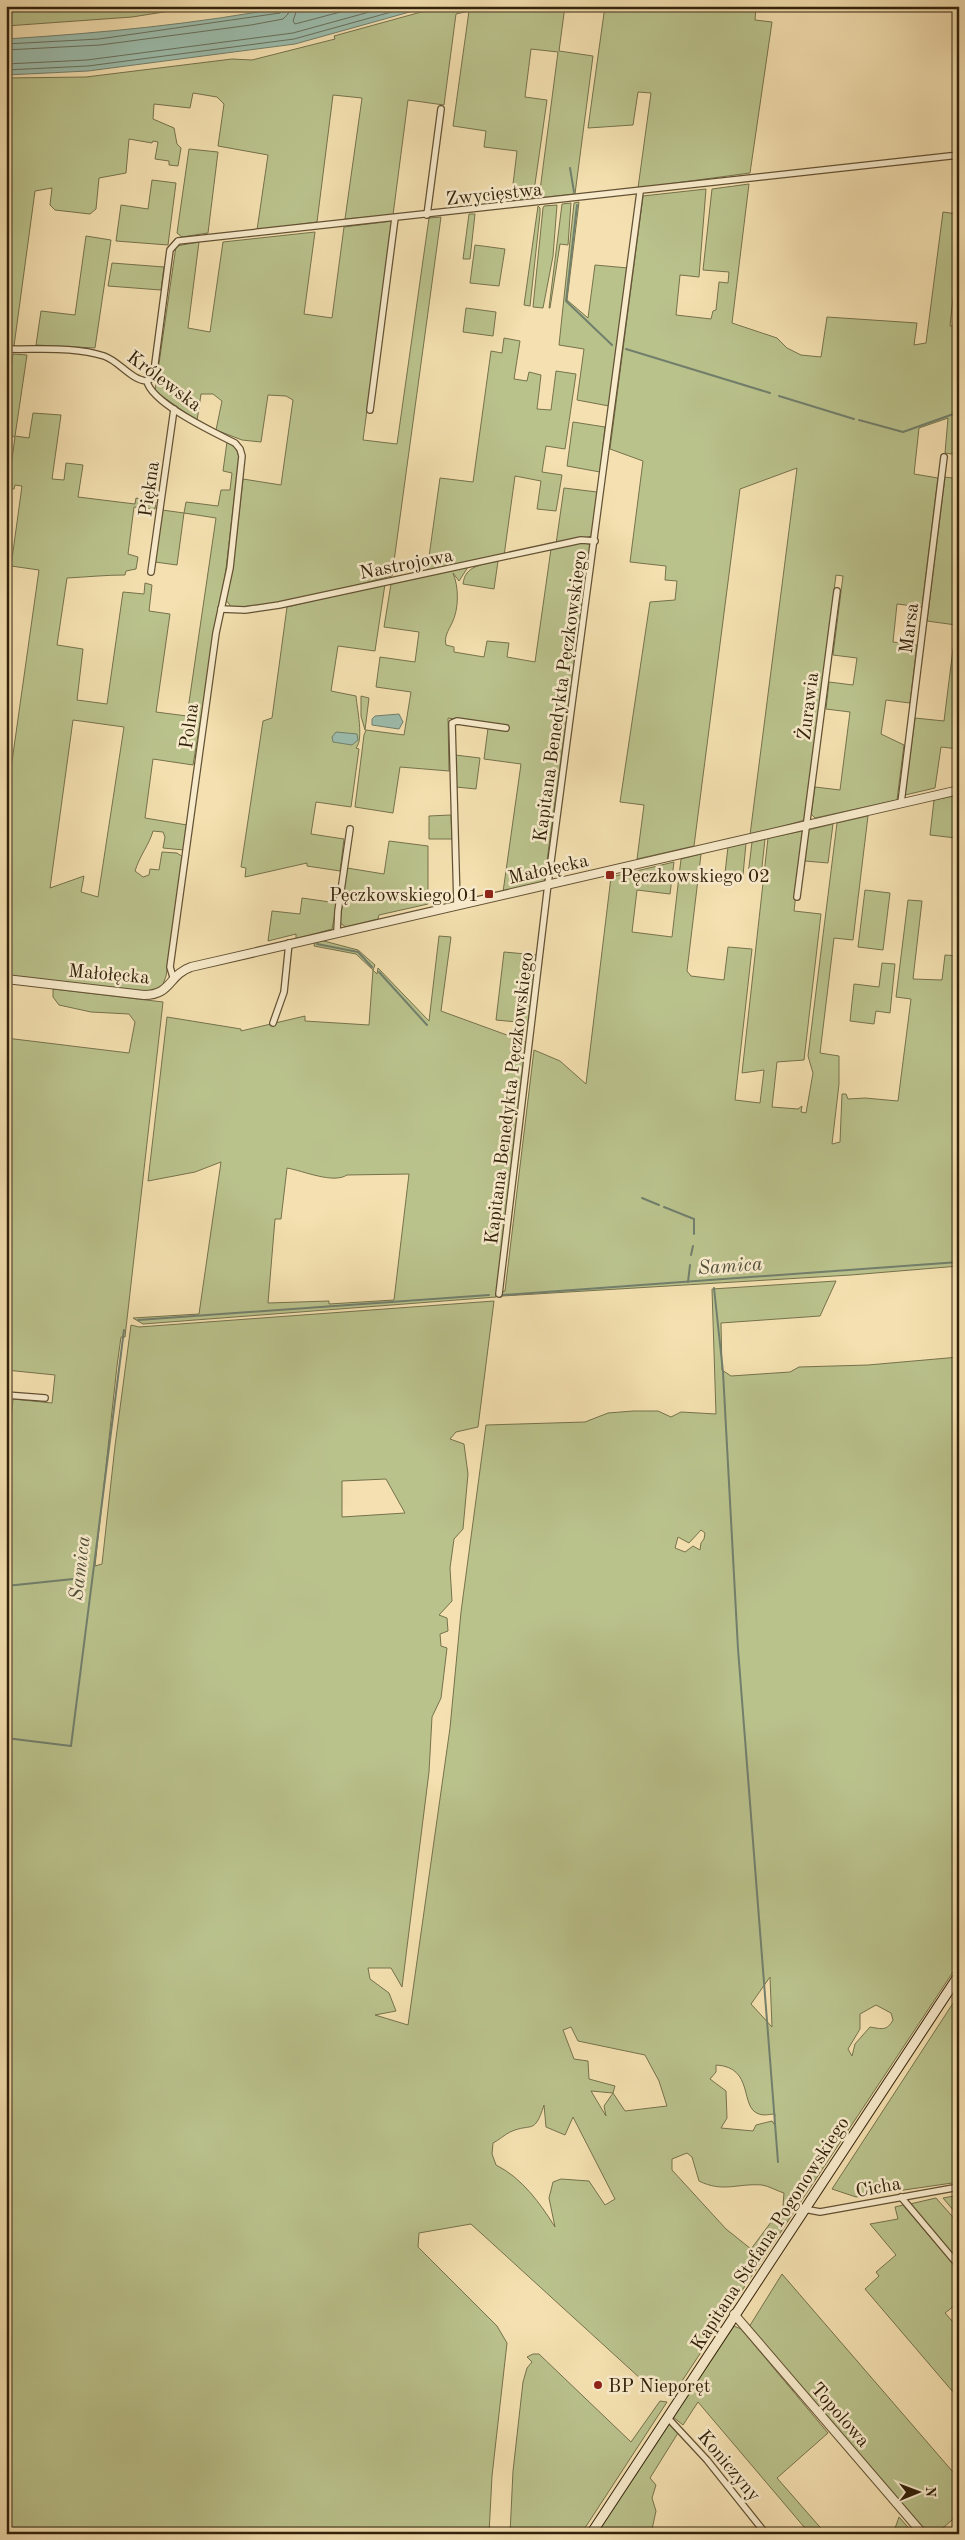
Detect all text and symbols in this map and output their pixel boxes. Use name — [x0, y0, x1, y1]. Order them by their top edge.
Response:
street label: Zwycięstwa — [445, 181, 544, 210]
street label: Królewska — [123, 348, 205, 416]
street label: Piękna — [137, 460, 164, 519]
street label: Nastrojowa — [358, 547, 455, 584]
street label: Kapitana Benedykta Pęczkowskiego — [532, 549, 591, 844]
street label: Marsa — [898, 601, 923, 655]
street label: Żurawia — [793, 670, 823, 741]
street label: Polna — [178, 702, 203, 751]
street label: Małołęcka — [507, 852, 591, 889]
place label: Pęczkowskiego 02 — [620, 868, 770, 887]
marker: Pęczkowskiego 02 — [604, 869, 616, 881]
place label: Pęczkowskiego 01 — [329, 887, 479, 906]
marker: Pęczkowskiego 01 — [483, 888, 495, 900]
street label: Kapitana Benedykta Pęczkowskiego — [483, 951, 538, 1246]
street label: Małołęcka — [67, 962, 151, 989]
water label: Samica — [697, 1255, 764, 1279]
water label: Samica — [67, 1534, 95, 1602]
street label: Kapitana Stefana Pogonowskiego — [688, 2114, 854, 2355]
street label: Cicha — [854, 2175, 903, 2202]
place label: BP Nieporęt — [608, 2378, 710, 2397]
marker: BP Nieporęt — [592, 2379, 604, 2391]
street label: Topolowa — [806, 2380, 873, 2452]
street label: Koniczyny — [693, 2427, 763, 2506]
north arrow — [892, 2468, 942, 2518]
text: N — [923, 2486, 937, 2498]

